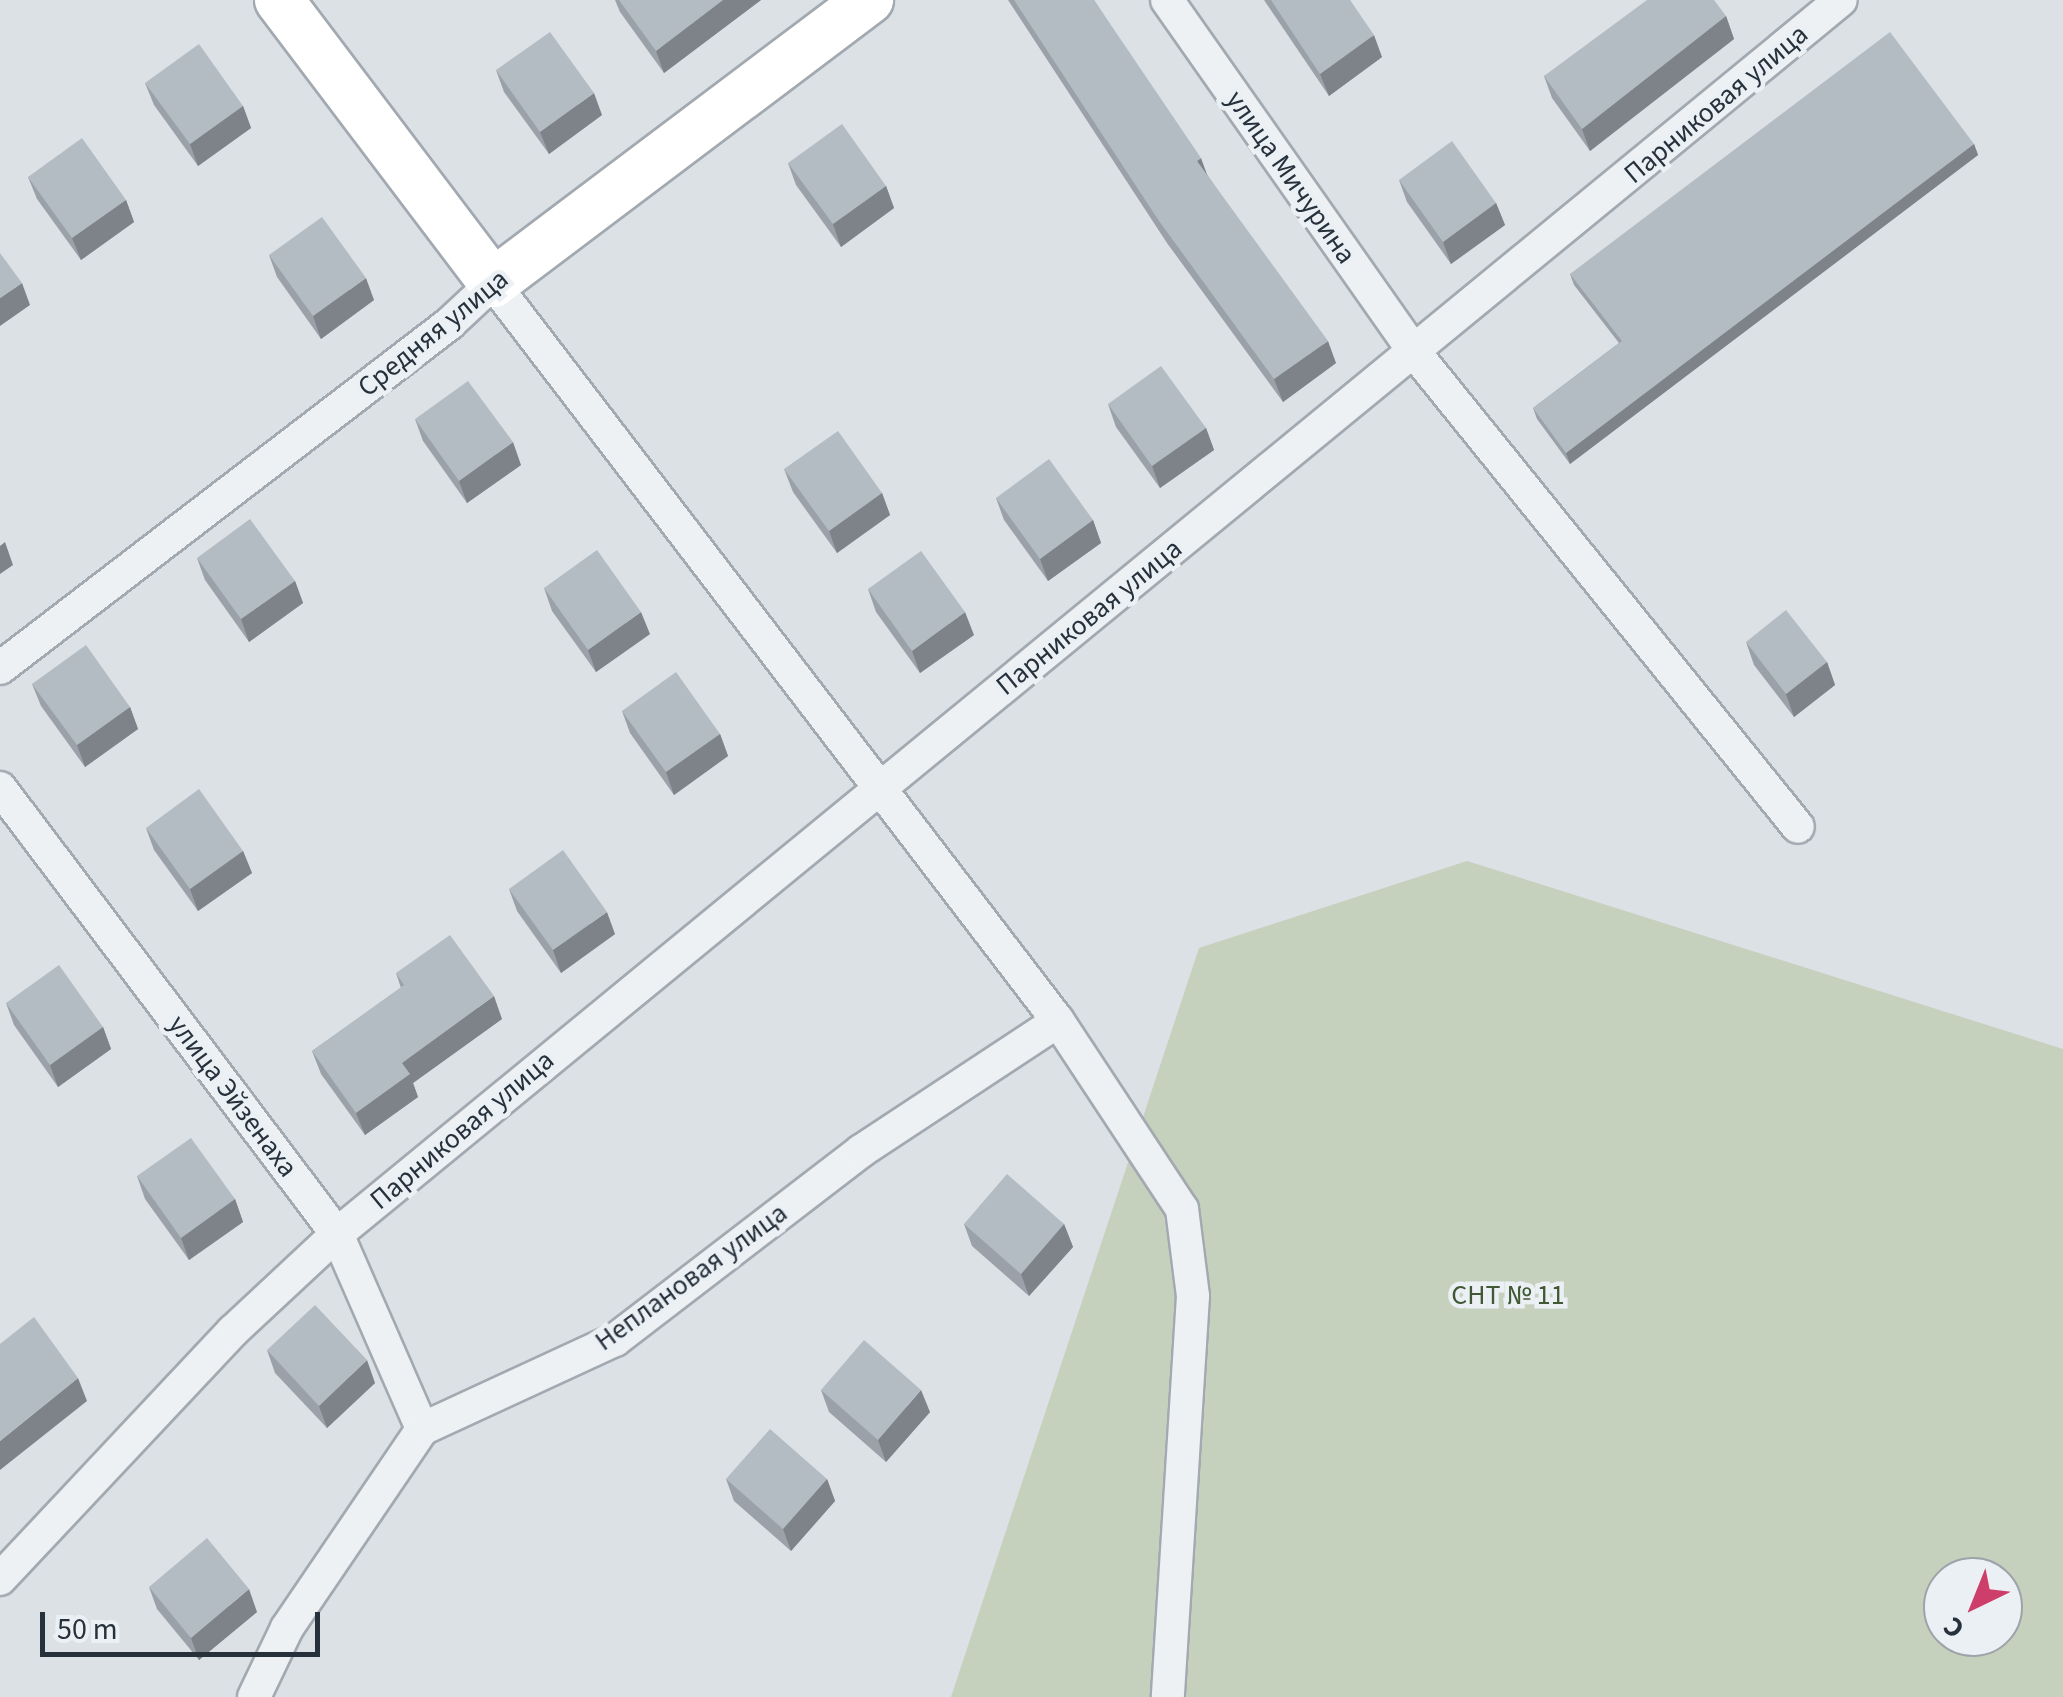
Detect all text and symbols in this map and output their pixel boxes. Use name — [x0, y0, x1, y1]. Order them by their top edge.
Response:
street label: Парниковая улица — [1617, 17, 1815, 191]
street label: улица Мичурина — [1219, 84, 1363, 270]
street label: Средняя улица — [351, 262, 515, 404]
street label: Парниковая улица — [989, 532, 1189, 702]
street label: улица Эйзенаха — [161, 1009, 305, 1183]
street label: Парниковая улица — [363, 1043, 561, 1217]
street label: Неплановая улица — [588, 1196, 794, 1358]
park label: СНТ № 11 — [1451, 1278, 1565, 1312]
north arrow — [1923, 1557, 2023, 1657]
scale bar — [45, 1592, 325, 1654]
text: С — [1934, 1607, 1974, 1648]
text: 50 m — [57, 1608, 118, 1651]

